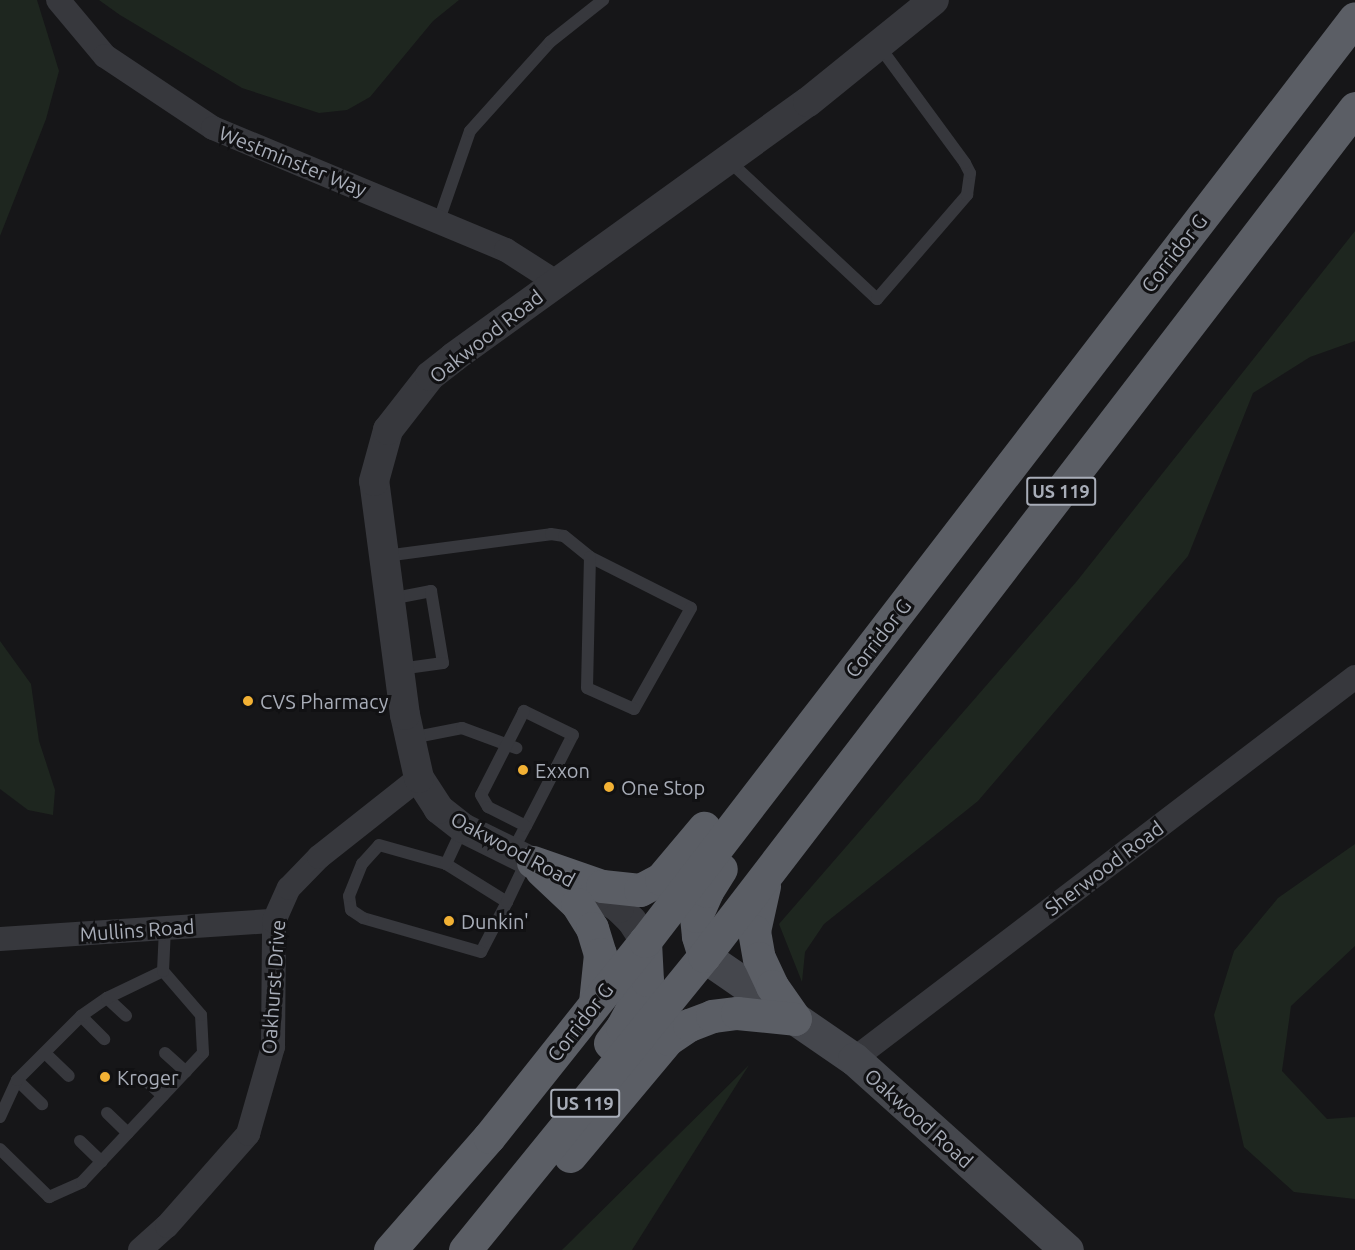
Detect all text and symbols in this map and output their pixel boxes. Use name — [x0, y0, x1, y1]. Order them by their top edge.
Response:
street label: Westminster Way — [216, 120, 370, 202]
street label: Corridor G — [1136, 209, 1212, 297]
street label: Oakwood Road — [425, 284, 547, 388]
road number: US 119 — [1025, 476, 1097, 506]
street label: Corridor G — [840, 594, 916, 682]
place label: CVS Pharmacy — [260, 689, 388, 713]
marker: CVS Pharmacy — [241, 694, 255, 708]
place label: Exxon — [535, 758, 590, 782]
marker: Exxon — [516, 763, 530, 777]
place label: One Stop — [621, 775, 705, 799]
marker: One Stop — [602, 780, 616, 794]
street label: Oakwood Road — [447, 806, 579, 892]
street label: Sherwood Road — [1040, 816, 1168, 920]
place label: Dunkin' — [461, 909, 529, 933]
street label: Mullins Road — [79, 914, 195, 946]
marker: Dunkin' — [442, 914, 456, 928]
street label: Oakhurst Drive — [256, 919, 290, 1055]
street label: Corridor G — [542, 978, 618, 1066]
street label: Oakwood Road — [860, 1063, 978, 1173]
place label: Kroger — [117, 1065, 179, 1089]
marker: Kroger — [98, 1070, 112, 1084]
road number: US 119 — [549, 1088, 621, 1118]

